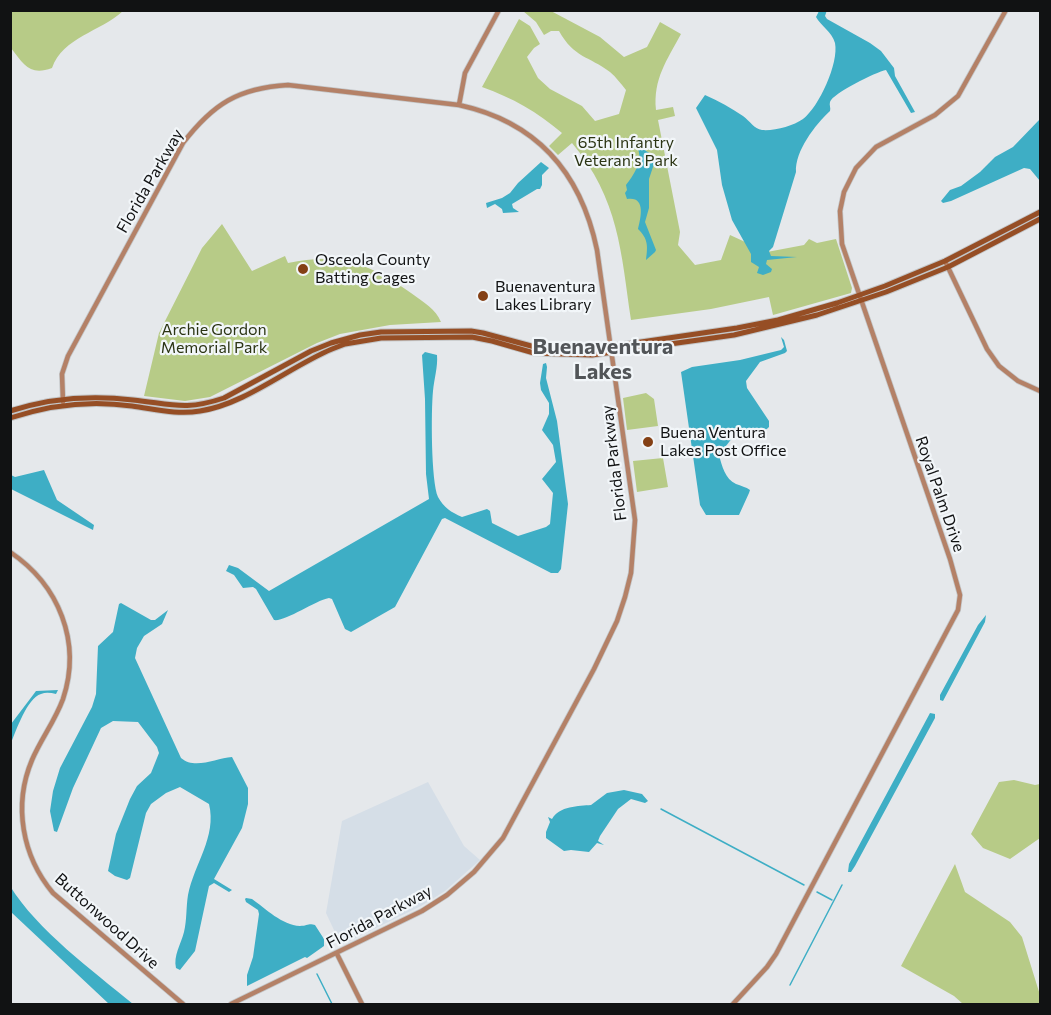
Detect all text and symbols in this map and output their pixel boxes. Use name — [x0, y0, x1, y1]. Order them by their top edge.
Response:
street label: Florida Parkway — [113, 126, 187, 236]
park label: 65th Infantry Veteran's Park — [574, 133, 678, 171]
place label: Osceola County Batting Cages — [315, 250, 430, 288]
marker: Osceola County Batting Cages — [296, 262, 310, 276]
place label: Buenaventura Lakes Library — [495, 277, 596, 315]
marker: Buenaventura Lakes Library — [476, 289, 490, 303]
park label: Archie Gordon Memorial Park — [161, 320, 267, 358]
district label: Buenaventura Lakes — [533, 334, 673, 386]
street label: Florida Parkway — [597, 404, 631, 522]
place label: Buena Ventura Lakes Post Office — [660, 423, 786, 461]
street label: Royal Palm Drive — [911, 434, 969, 554]
marker: Buena Ventura Lakes Post Office — [641, 435, 655, 449]
street label: Buttonwood Drive — [51, 869, 163, 973]
street label: Florida Parkway — [323, 881, 435, 953]

